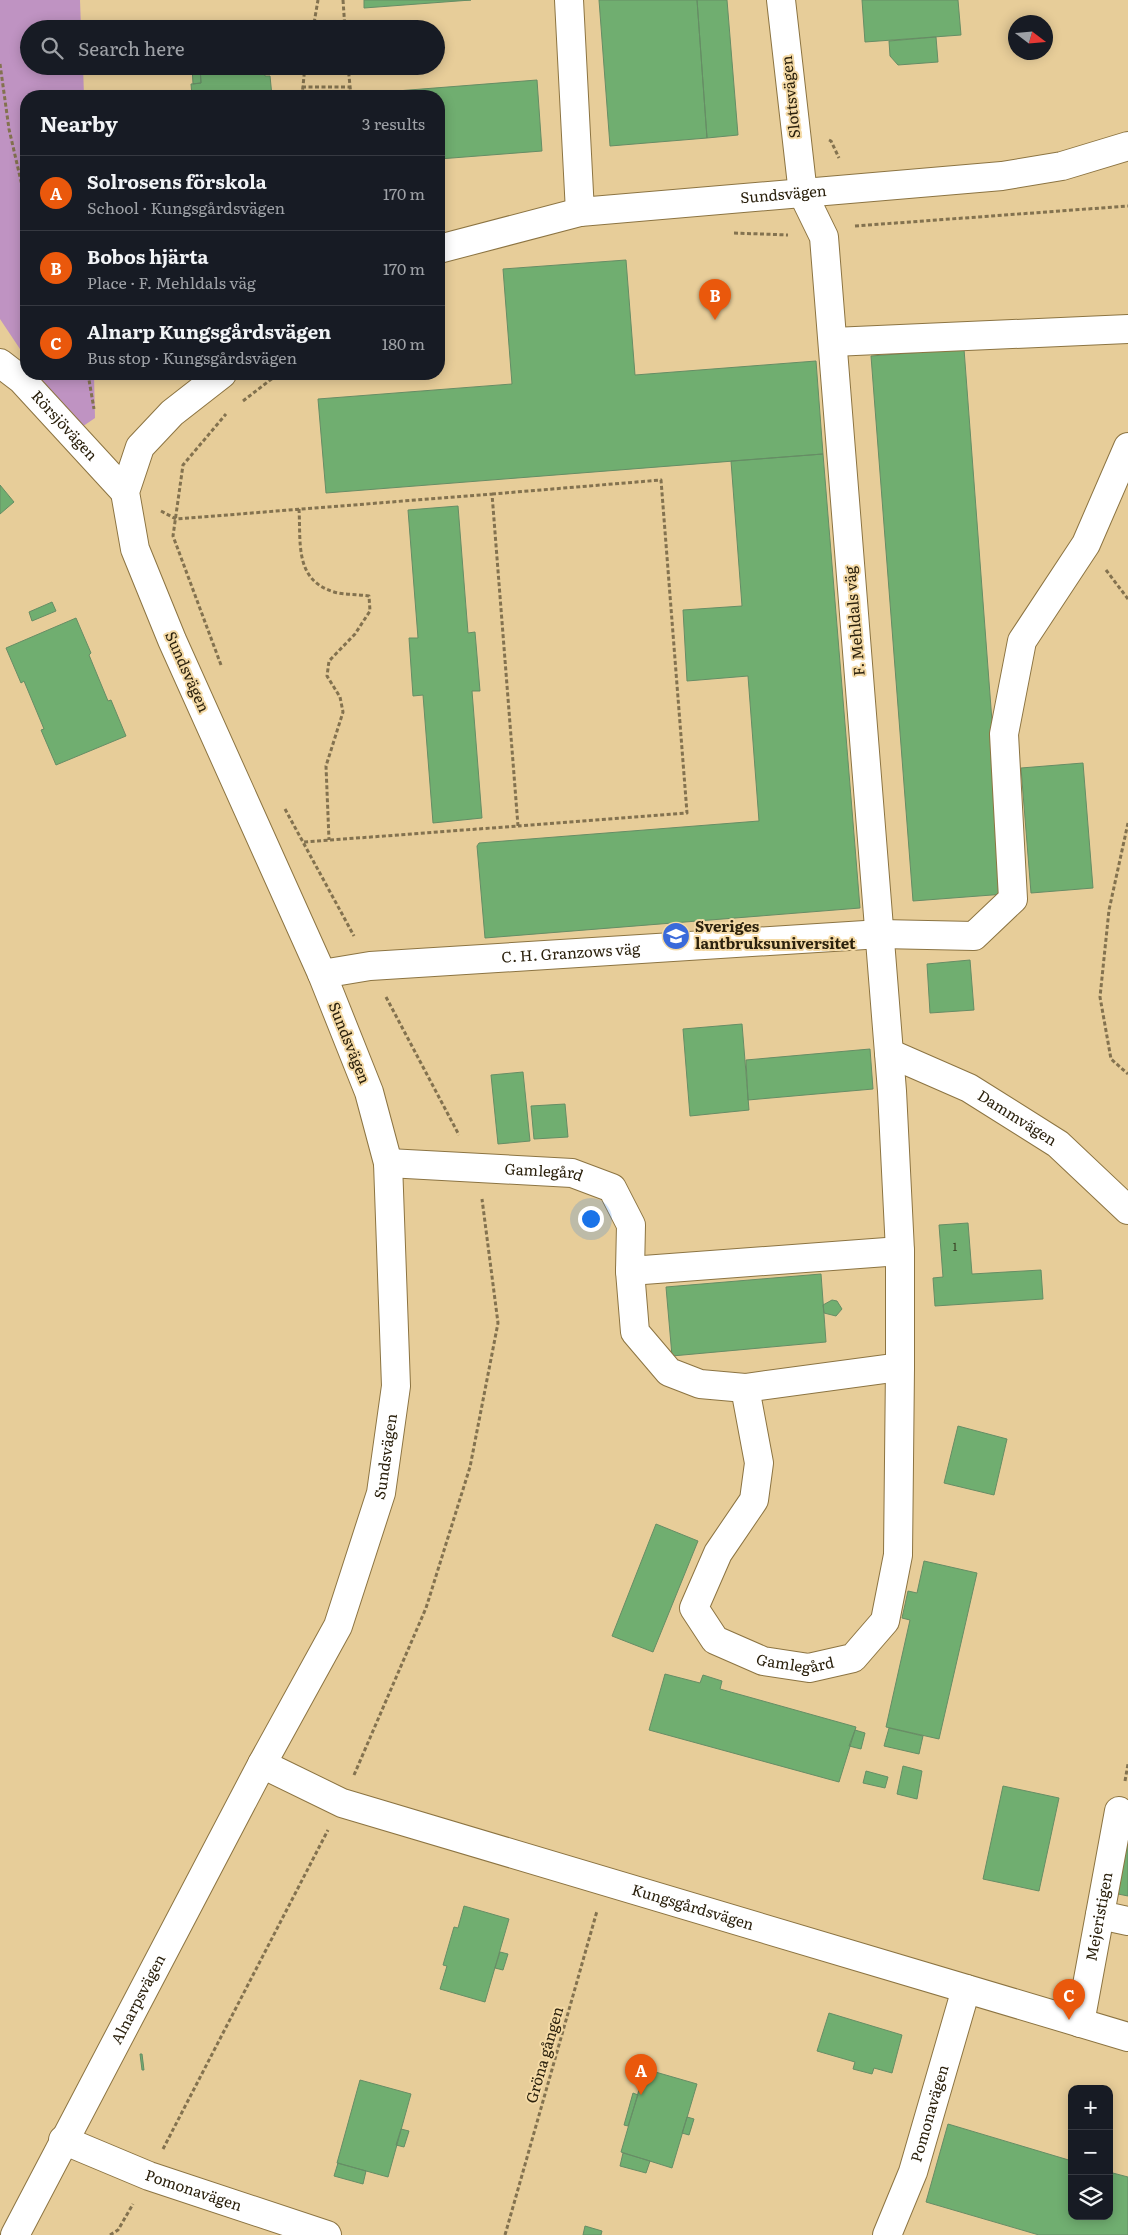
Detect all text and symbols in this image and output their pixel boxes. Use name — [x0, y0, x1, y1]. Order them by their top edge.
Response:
north arrow — [1008, 15, 1053, 60]
search box — [20, 20, 445, 75]
icon: search — [38, 34, 66, 62]
text: Search here — [78, 34, 185, 62]
street label: Slottsvägen — [774, 55, 805, 140]
text: Nearby — [40, 107, 118, 138]
text: 3 results — [362, 111, 425, 135]
text: Solrosens förskola — [87, 167, 267, 195]
street label: Sundsvägen — [739, 178, 827, 208]
text: A — [50, 181, 62, 205]
text: 170 m — [383, 181, 425, 205]
text: School · Kungsgårdsvägen — [87, 195, 285, 219]
text: Bobos hjärta — [87, 242, 208, 270]
text: B — [50, 256, 62, 280]
text: 170 m — [383, 256, 425, 280]
text: Place · F. Mehldals väg — [87, 270, 256, 294]
pin: B — [699, 279, 731, 320]
text: Alnarp Kungsgårdsvägen — [87, 317, 331, 345]
text: C — [50, 331, 62, 355]
text: 180 m — [382, 331, 425, 355]
text: Bus stop · Kungsgårdsvägen — [87, 345, 297, 369]
street label: Rörsjövägen — [27, 384, 104, 465]
street label: F. Mehldals väg — [837, 565, 870, 677]
street label: Sundsvägen — [160, 627, 216, 716]
place label: Sveriges lantbruksuniversitet — [695, 914, 856, 954]
school or university icon: Sveriges lantbruksuniversitet — [661, 921, 691, 951]
street label: C. H. Granzows väg — [501, 936, 642, 968]
street label: Sundsvägen — [324, 998, 377, 1087]
street label: Dammvägen — [973, 1083, 1062, 1151]
street label: Gamlegård — [504, 1156, 587, 1186]
your location — [578, 1206, 604, 1232]
house number: 1 — [953, 1237, 958, 1255]
street label: Sundsvägen — [367, 1412, 402, 1502]
street label: Gamlegård — [753, 1646, 836, 1678]
street label: Mejeristigen — [1079, 1870, 1118, 1963]
street label: Kungsgårdsvägen — [629, 1877, 757, 1935]
street label: Alnarpsvägen — [104, 1949, 170, 2048]
pin: C — [1053, 1979, 1085, 2020]
street label: Gröna gången — [519, 2003, 568, 2106]
pin: A — [625, 2054, 657, 2095]
street label: Pomonavägen — [903, 2062, 954, 2165]
map controls — [1068, 2085, 1113, 2220]
button: + — [1068, 2085, 1113, 2130]
button: − — [1068, 2130, 1113, 2175]
street label: Pomonavägen — [142, 2163, 245, 2216]
button: layers — [1068, 2175, 1113, 2220]

